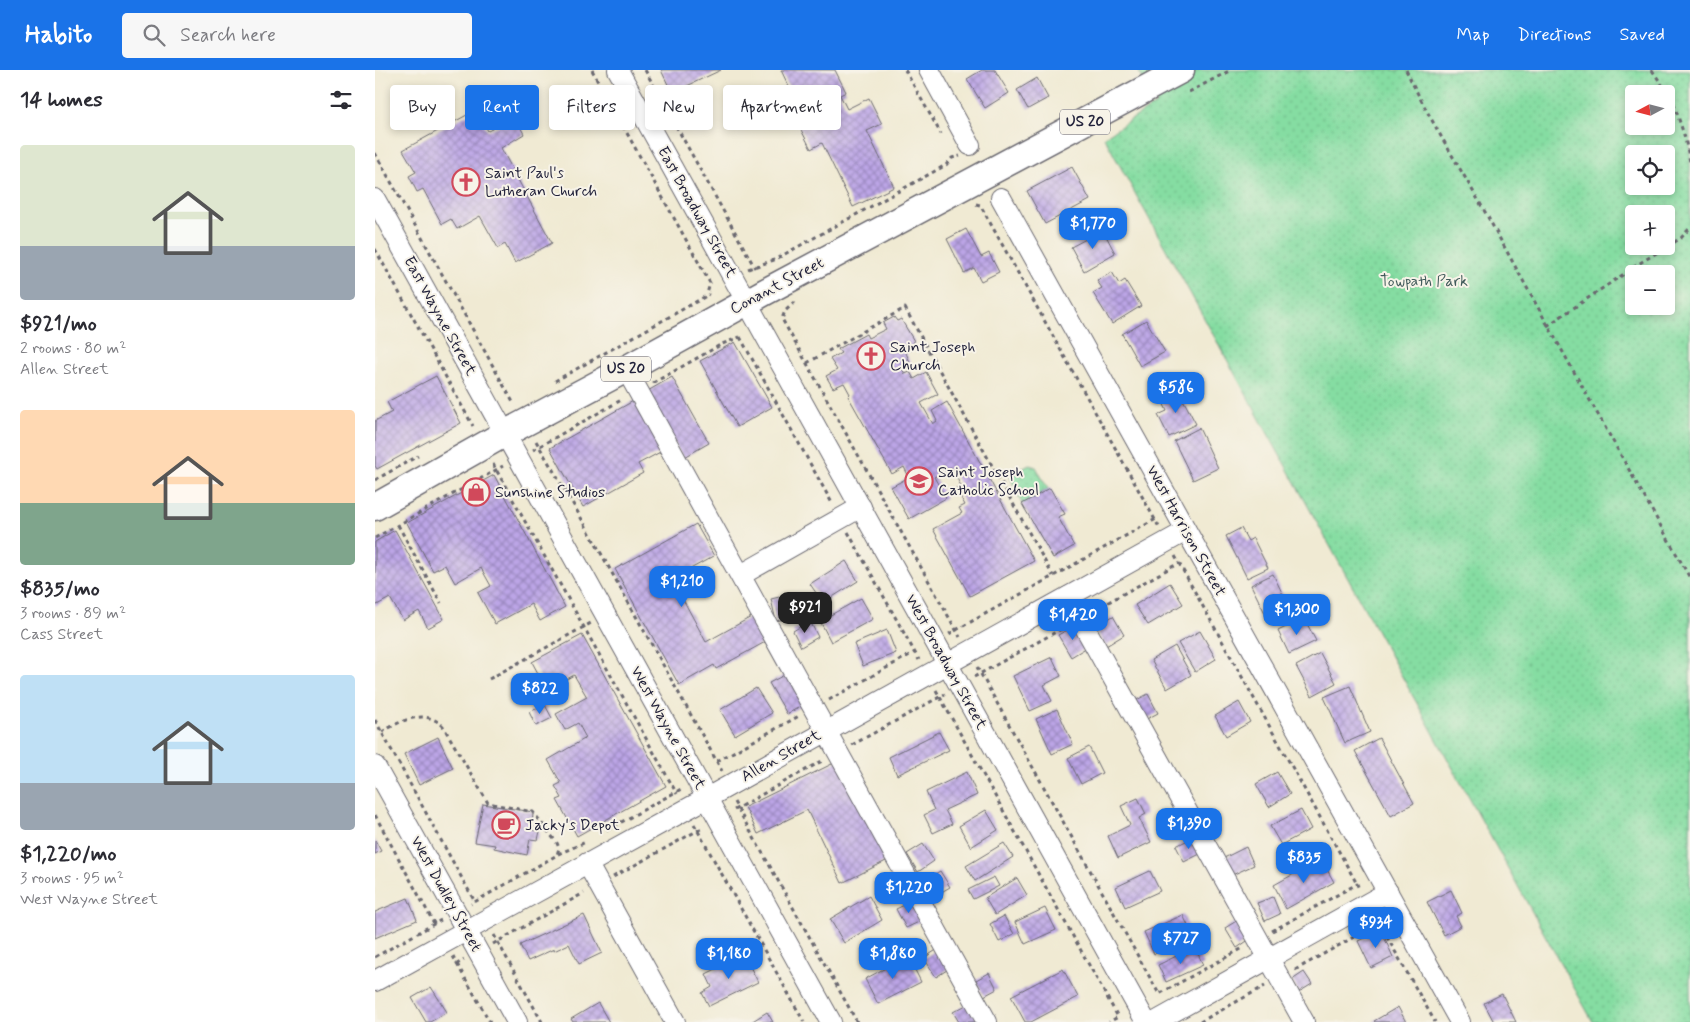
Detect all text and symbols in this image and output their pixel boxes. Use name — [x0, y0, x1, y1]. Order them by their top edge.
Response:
search box — [122, 13, 472, 58]
text: Habito — [25, 20, 92, 51]
icon: search — [140, 21, 168, 49]
text: Search here — [180, 23, 276, 48]
text: Map — [1457, 23, 1490, 47]
text: Directions — [1518, 23, 1592, 47]
text: Saved — [1620, 23, 1665, 47]
chip: Buy — [390, 85, 455, 130]
chip: Rent — [465, 85, 539, 130]
chip: Filters — [549, 85, 635, 130]
chip: New — [645, 85, 713, 130]
chip: Apartment — [723, 85, 841, 130]
north arrow — [1625, 85, 1675, 135]
map controls — [1625, 85, 1675, 315]
text: 14 homes — [20, 86, 103, 114]
icon: filters — [327, 86, 355, 114]
road number: US 20 — [1060, 110, 1110, 134]
street label: East Broadway Street — [652, 143, 742, 282]
button: locate — [1625, 145, 1675, 195]
place label: Saint Paul's Lutheran Church — [485, 163, 597, 202]
church icon: Saint Paul's Lutheran Church — [451, 167, 481, 197]
icon: home — [143, 178, 233, 268]
button: + — [1625, 205, 1675, 255]
pin: $1,770 — [1052, 208, 1134, 250]
text: $1,770 — [1070, 213, 1116, 234]
street label: Conant Street — [726, 252, 828, 320]
street label: East Wayne Street — [398, 253, 482, 380]
button: − — [1625, 265, 1675, 315]
park label: Towpath Park — [1380, 271, 1468, 292]
text: $921/mo — [20, 310, 97, 338]
place label: Saint Joseph Church — [890, 337, 976, 376]
text: 2 rooms · 80 m² — [20, 338, 126, 359]
church icon: Saint Joseph Church — [856, 341, 886, 371]
road number: US 20 — [601, 356, 651, 382]
text: Allen Street — [20, 359, 109, 380]
pin: $586 — [1146, 372, 1206, 414]
text: $586 — [1158, 377, 1194, 398]
icon: home — [143, 443, 233, 533]
place label: Saint Joseph Catholic School — [938, 462, 1039, 501]
street label: West Harrison Street — [1141, 462, 1231, 601]
school or university icon: Saint Joseph Catholic School — [904, 466, 934, 496]
shop icon: Sunshine Studios — [461, 477, 491, 507]
place label: Sunshine Studios — [495, 482, 605, 503]
pin: $1,210 — [641, 566, 723, 608]
text: $1,210 — [660, 571, 704, 592]
text: $835/mo — [20, 575, 100, 603]
street label: West Broadway Street — [900, 591, 992, 734]
pin: $921 — [775, 592, 835, 634]
pin: $1,300 — [1256, 594, 1338, 636]
text: $921 — [789, 597, 821, 618]
pin: $1,420 — [1032, 598, 1114, 641]
text: $1,300 — [1274, 599, 1320, 620]
text: 3 rooms · 89 m² — [20, 603, 126, 624]
text: $1,420 — [1049, 604, 1097, 625]
text: Cass Street — [20, 624, 103, 645]
street label: West Wayne Street — [625, 663, 711, 794]
pin: $822 — [510, 672, 570, 715]
text: $822 — [522, 678, 558, 699]
icon: home — [143, 708, 233, 798]
street label: Allen Street — [737, 724, 825, 787]
pin: $1,390 — [1148, 808, 1230, 850]
cafe icon: Jacky's Depot — [491, 810, 521, 840]
text: $1,390 — [1167, 813, 1211, 834]
place label: Jacky's Depot — [525, 815, 620, 836]
street label: West Dudley Street — [405, 832, 487, 956]
text: $1,220/mo — [20, 840, 116, 868]
pin: $835 — [1274, 842, 1334, 884]
text: $835 — [1287, 847, 1321, 868]
text: 3 rooms · 95 m² — [20, 868, 124, 889]
pin: $1,220 — [868, 872, 950, 914]
text: $1,220 — [886, 877, 932, 898]
text: West Wayne Street — [20, 889, 158, 910]
pin: $934 — [1346, 906, 1406, 949]
text: $934 — [1359, 912, 1393, 933]
pin: $727 — [1151, 922, 1211, 965]
text: $727 — [1163, 928, 1199, 949]
pin: $1,180 — [688, 938, 770, 980]
pin: $1,880 — [852, 938, 934, 980]
text: $1,180 — [707, 943, 751, 964]
text: $1,880 — [870, 943, 916, 964]

